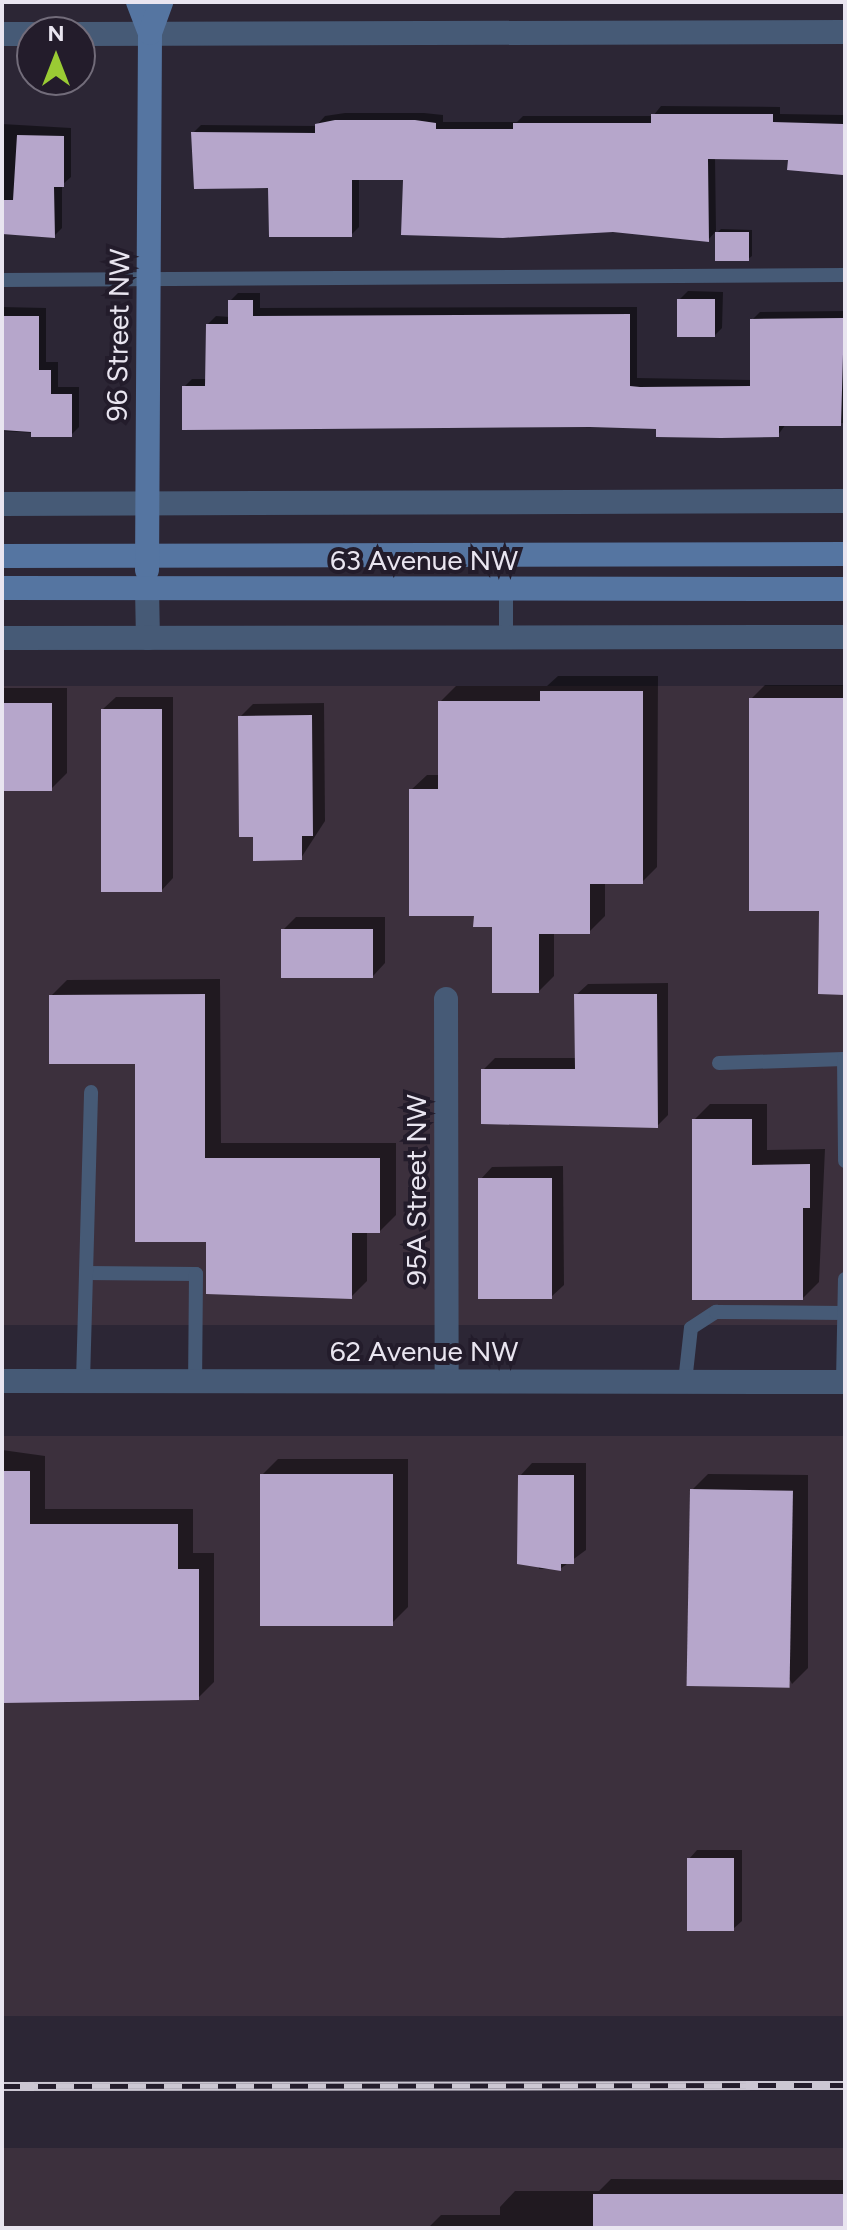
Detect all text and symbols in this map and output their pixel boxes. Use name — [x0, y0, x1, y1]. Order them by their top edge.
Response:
north arrow — [16, 16, 96, 96]
text: N — [47, 20, 65, 47]
street label: 96 Street NW — [100, 248, 136, 422]
street label: 63 Avenue NW — [330, 543, 518, 577]
street label: 95A Street NW — [399, 1094, 433, 1286]
street label: 62 Avenue NW — [330, 1334, 518, 1368]

